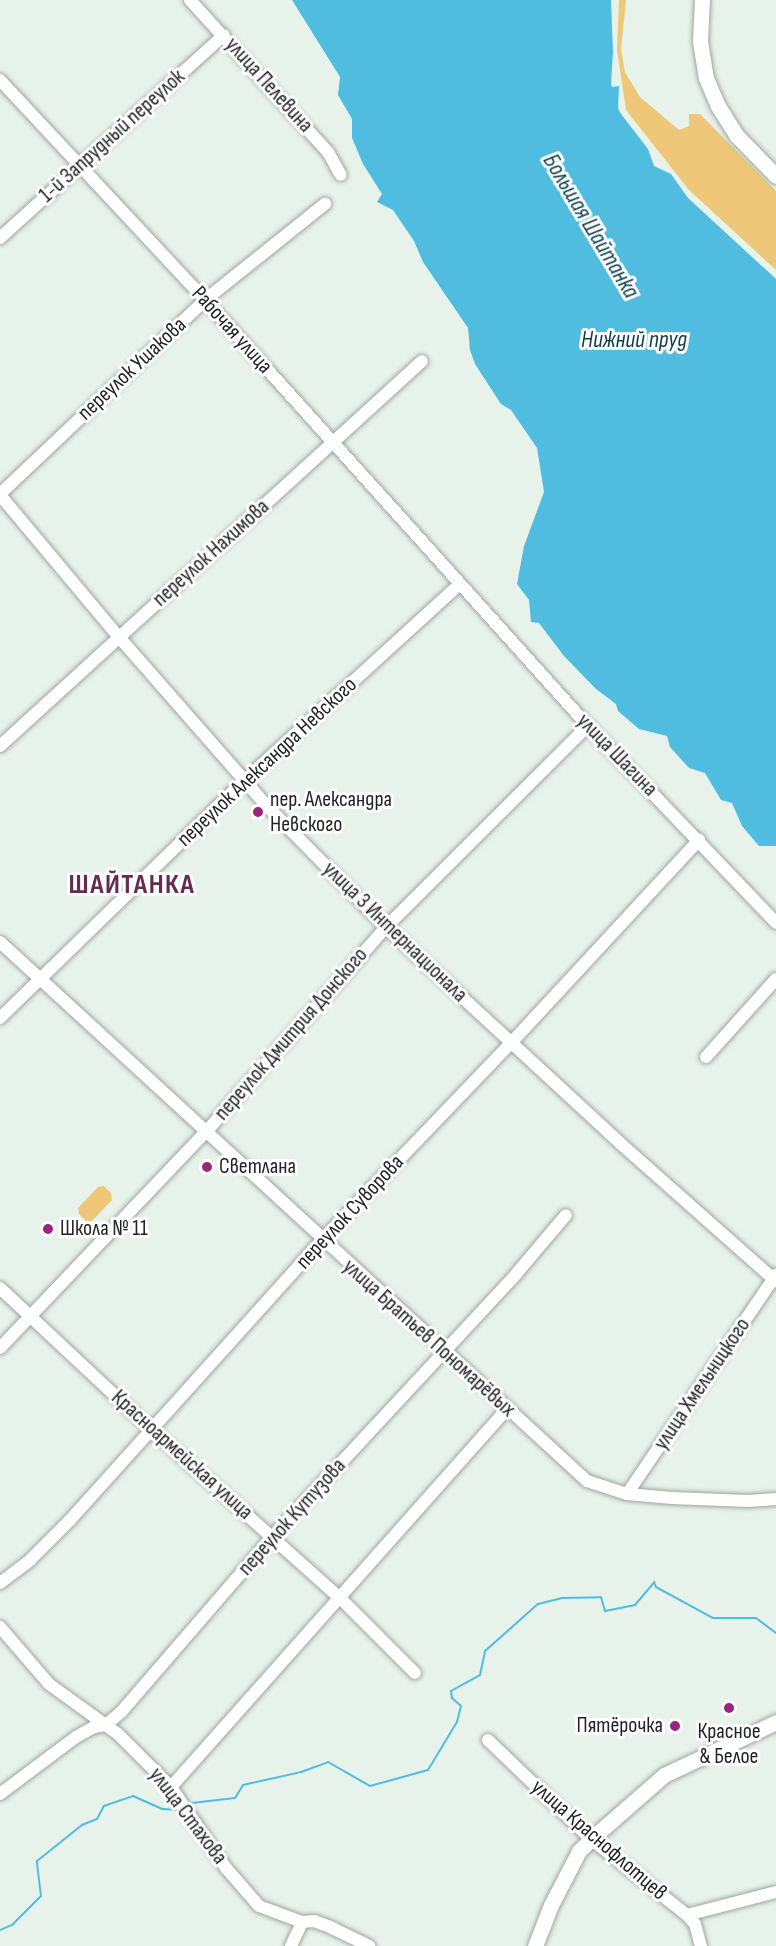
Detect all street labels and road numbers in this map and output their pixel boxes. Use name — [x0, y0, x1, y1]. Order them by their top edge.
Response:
street label: улица Пелевина — [219, 32, 319, 138]
street label: 1-й Запрудный переулок — [34, 64, 190, 208]
street label: Рабочая улица — [186, 281, 278, 379]
street label: переулок Ушакова — [72, 312, 192, 426]
street label: переулок Нахимова — [147, 494, 275, 612]
street label: переулок Александра Невского — [172, 672, 362, 852]
street label: улица Шагина — [571, 708, 663, 802]
street label: улица 3 Интернационала — [317, 856, 473, 1008]
street label: переулок Дмитрия Донского — [209, 942, 373, 1126]
street label: переулок Суворова — [290, 1149, 410, 1275]
street label: улица Братьев Пономарёвых — [337, 1253, 521, 1423]
street label: улица Хмельницкого — [648, 1313, 756, 1455]
street label: Красноармейская улица — [106, 1385, 258, 1525]
street label: переулок Кутузова — [233, 1453, 351, 1581]
street label: улица Стахова — [143, 1762, 233, 1870]
street label: улица Краснофлотцев — [526, 1774, 672, 1906]

